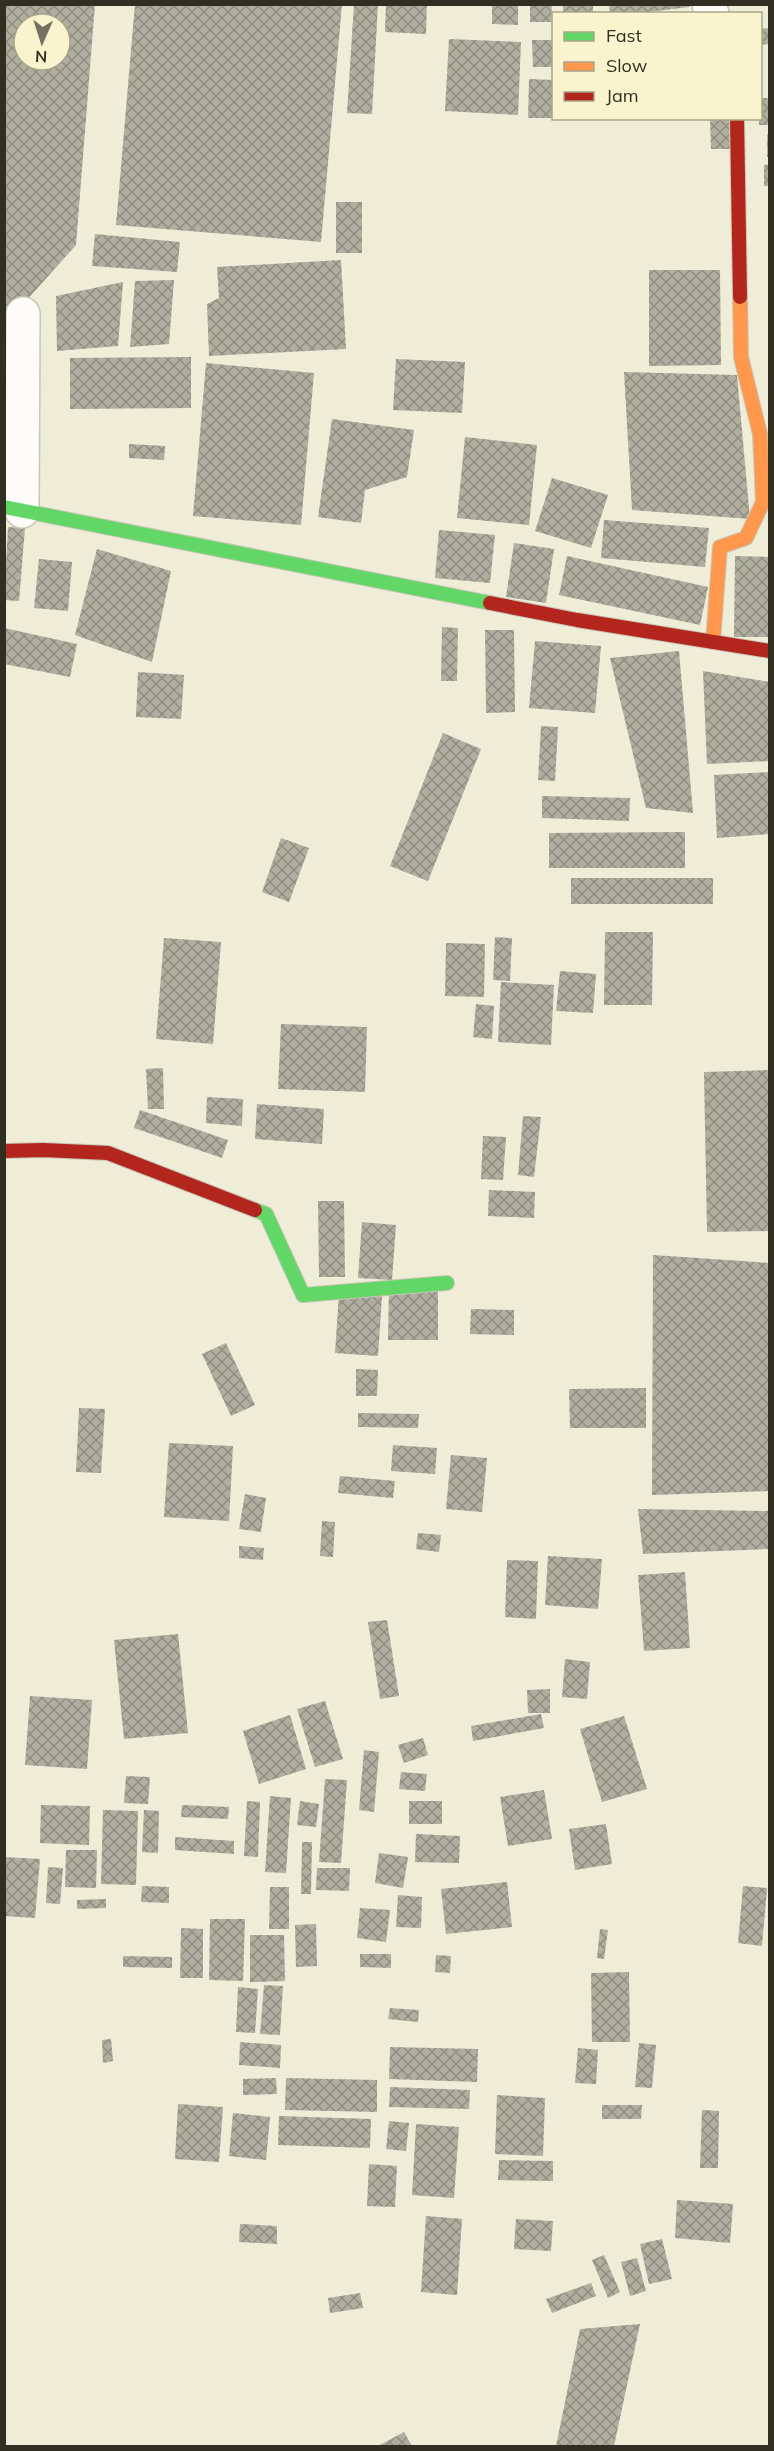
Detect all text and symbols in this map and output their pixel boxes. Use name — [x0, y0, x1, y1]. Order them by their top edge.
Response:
north arrow — [12, 12, 72, 72]
legend — [552, 12, 762, 120]
text: Fast — [606, 24, 642, 47]
text: N — [35, 47, 48, 67]
text: Slow — [606, 54, 648, 77]
text: Jam — [606, 84, 639, 107]

